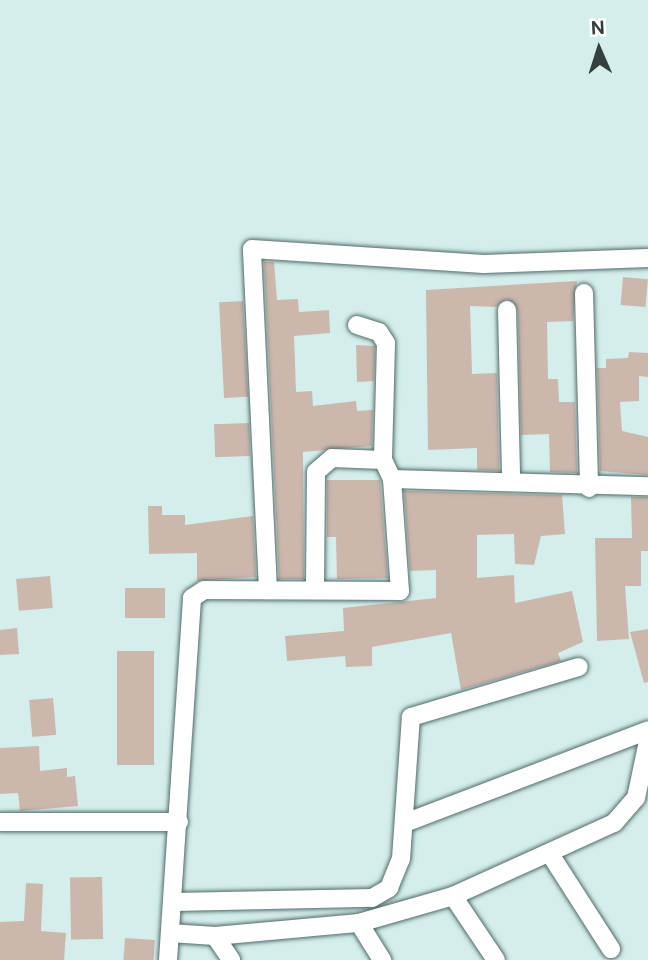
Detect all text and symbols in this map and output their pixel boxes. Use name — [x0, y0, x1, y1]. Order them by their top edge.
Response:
north arrow — [564, 14, 634, 84]
text: N — [590, 15, 605, 40]

